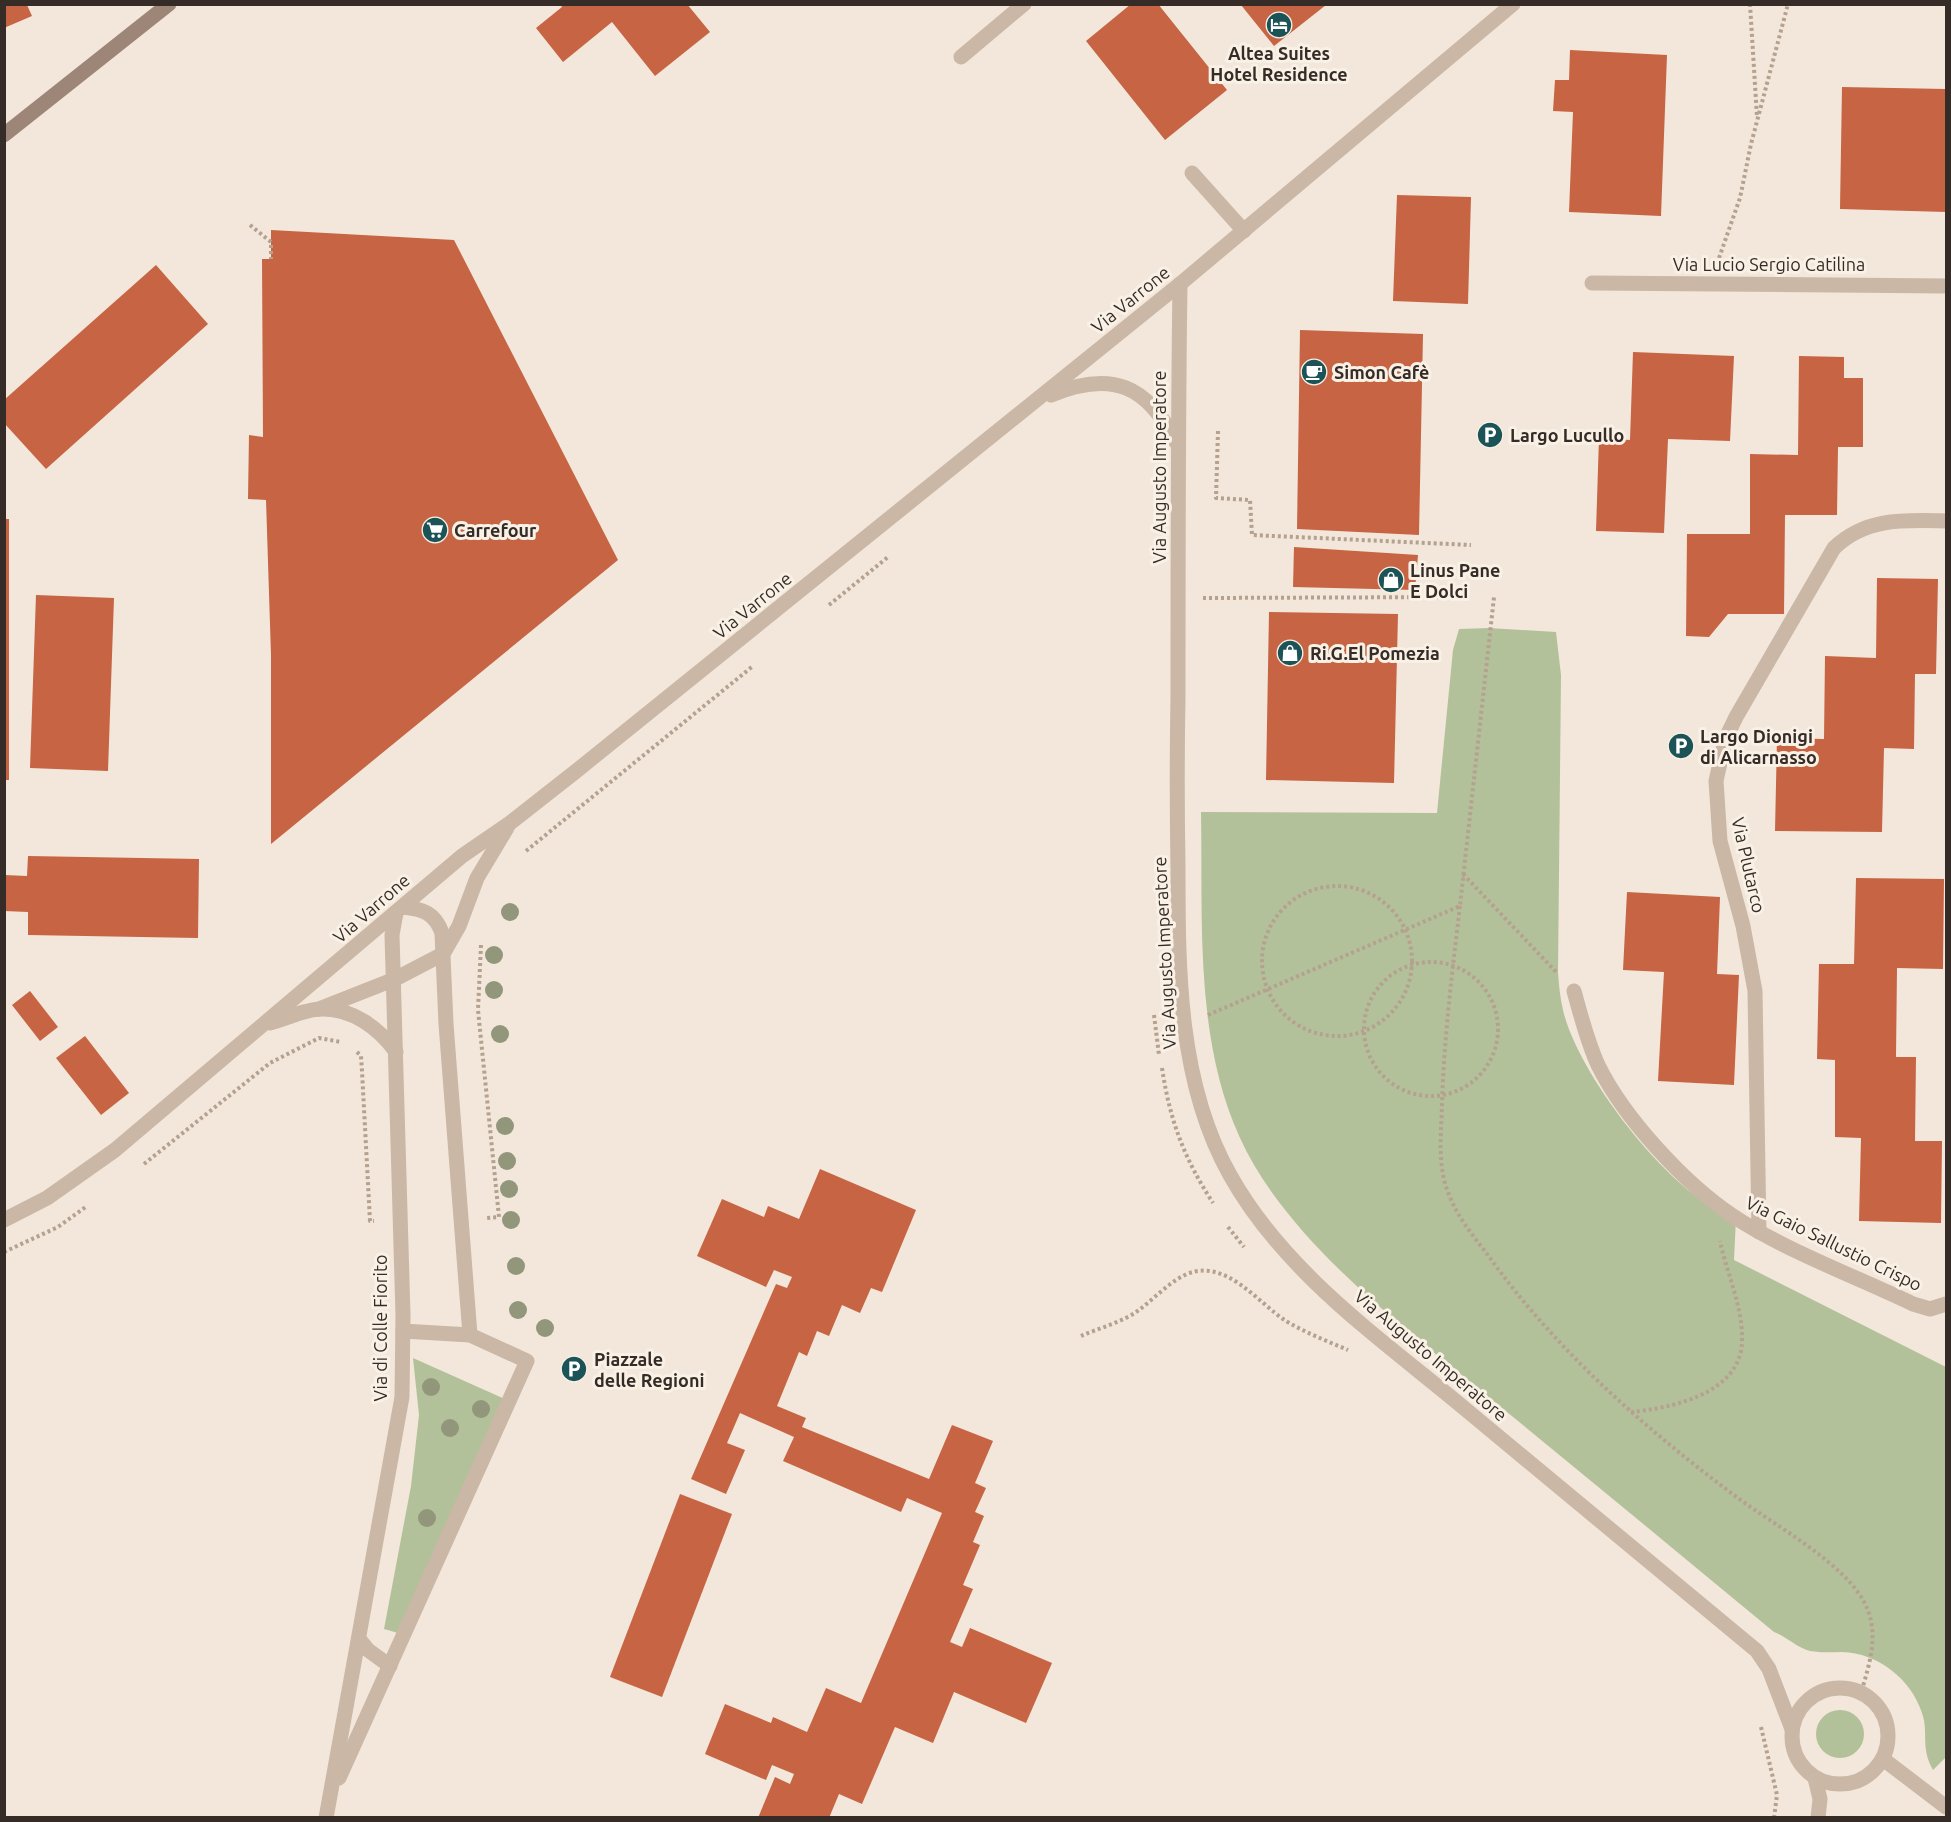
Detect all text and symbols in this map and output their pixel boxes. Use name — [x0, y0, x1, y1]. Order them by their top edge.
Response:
hotel icon: Altea Suites Hotel Residence — [1264, 10, 1294, 40]
place label: Altea Suites Hotel Residence — [1210, 43, 1348, 84]
street label: Via Lucio Sergio Catilina — [1673, 254, 1865, 274]
street label: Via Varrone — [1087, 261, 1173, 337]
cafe icon: Simon Cafè — [1299, 357, 1329, 387]
place label: Simon Cafè — [1334, 362, 1429, 382]
street label: Via Augusto Imperatore — [1149, 371, 1169, 563]
parking icon: Largo Lucullo — [1475, 420, 1505, 450]
place label: Largo Lucullo — [1510, 425, 1624, 445]
supermarket icon: Carrefour — [420, 515, 450, 545]
place label: Carrefour — [454, 520, 537, 540]
place label: Linus Pane E Dolci — [1410, 560, 1500, 601]
shop icon: Linus Pane E Dolci — [1376, 565, 1406, 595]
street label: Via Varrone — [709, 567, 795, 643]
shop icon: Ri.G.El Pomezia — [1275, 638, 1305, 668]
place label: Ri.G.El Pomezia — [1310, 643, 1440, 663]
place label: Largo Dionigi di Alicarnasso — [1700, 726, 1817, 767]
parking icon: Largo Dionigi di Alicarnasso — [1666, 731, 1696, 761]
street label: Via Plutarco — [1728, 815, 1770, 915]
street label: Via Augusto Imperatore — [1149, 856, 1179, 1050]
street label: Via Varrone — [329, 869, 413, 947]
street label: Via Gaio Sallustio Crispo — [1743, 1192, 1925, 1294]
street label: Via di Colle Fiorito — [370, 1255, 390, 1401]
street label: Via Augusto Imperatore — [1351, 1285, 1511, 1425]
place label: Piazzale delle Regioni — [594, 1349, 705, 1390]
parking icon: Piazzale delle Regioni — [559, 1354, 589, 1384]

